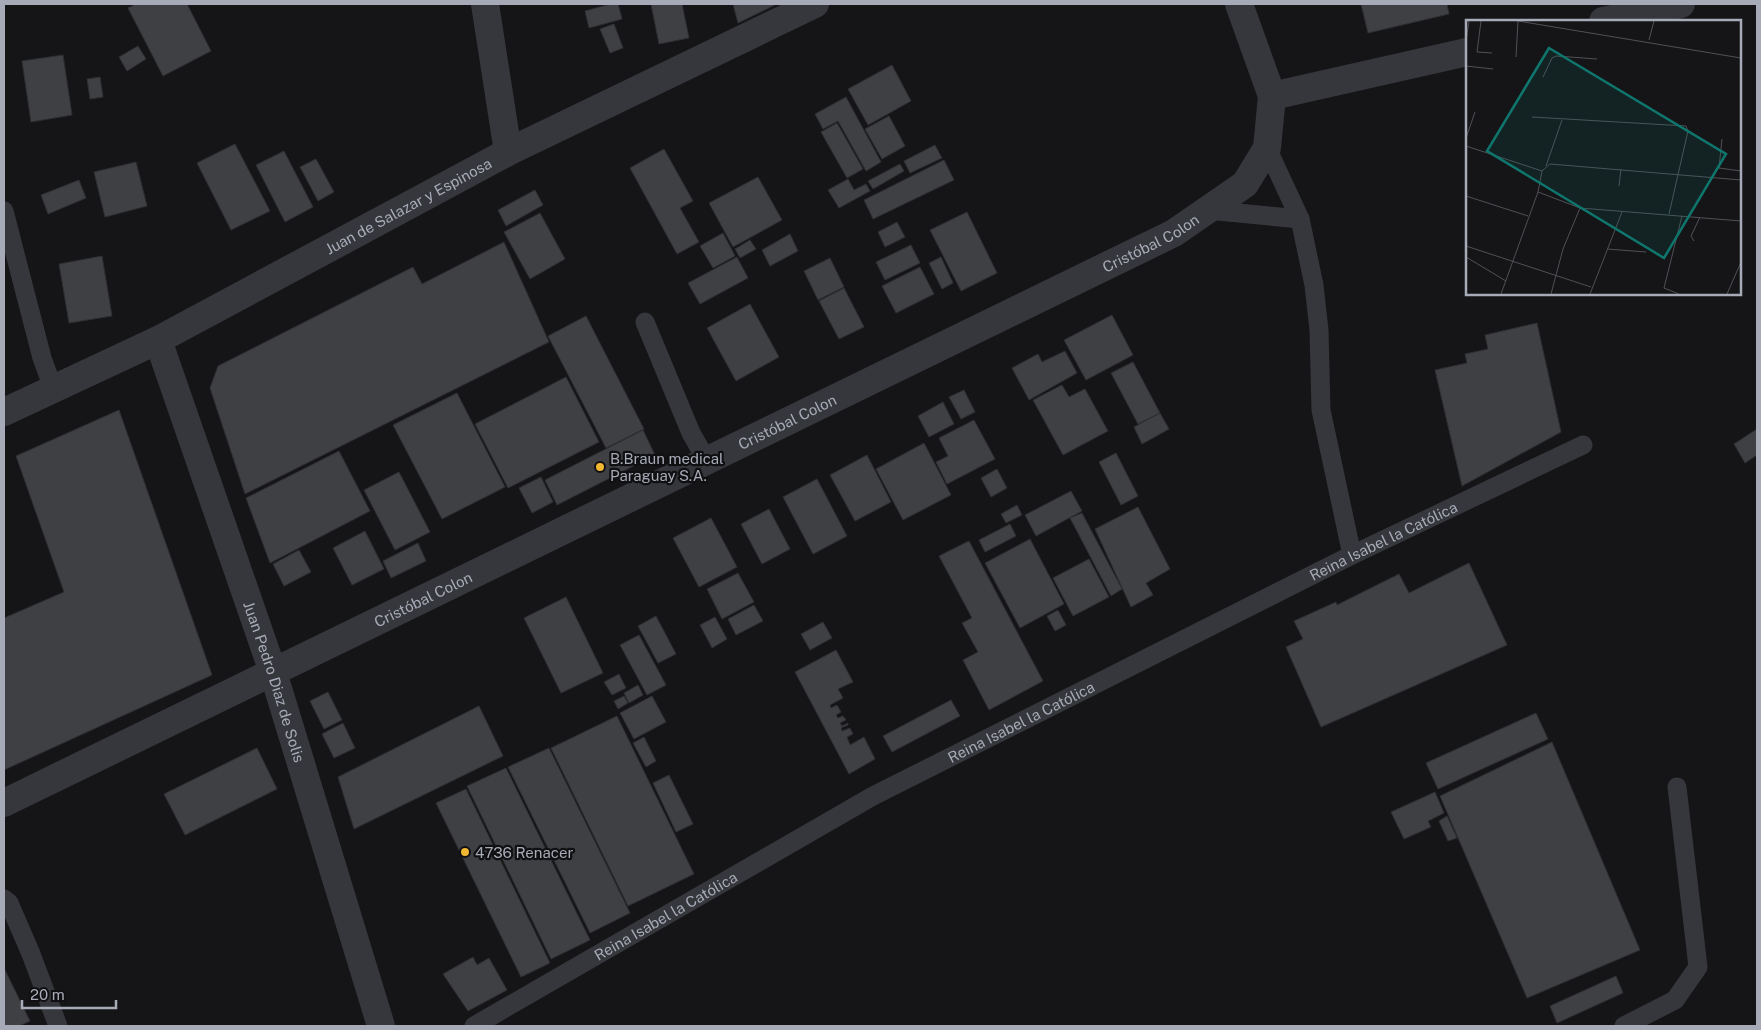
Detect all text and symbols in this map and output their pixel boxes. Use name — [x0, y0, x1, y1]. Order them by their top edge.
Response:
inset map — [1466, 20, 1741, 295]
street label: Juan de Salazar y Espinosa — [322, 154, 494, 257]
street label: Cristóbal Colon — [1099, 210, 1202, 275]
street label: Cristóbal Colon — [735, 390, 839, 453]
place label: B.Braun medical Paraguay S.A. — [610, 450, 724, 484]
marker: B.Braun medical Paraguay S.A. — [594, 461, 606, 473]
street label: Reina Isabel la Católica — [1306, 498, 1460, 584]
street label: Cristóbal Colon — [371, 568, 475, 630]
street label: Juan Pedro Diaz de Solis — [241, 599, 309, 764]
street label: Reina Isabel la Católica — [945, 678, 1097, 766]
place label: 4736 Renacer — [475, 844, 573, 861]
marker: 4736 Renacer — [459, 846, 471, 858]
street label: Reina Isabel la Católica — [591, 868, 740, 963]
scale bar — [22, 978, 116, 1010]
text: 20 m — [30, 986, 65, 1003]

